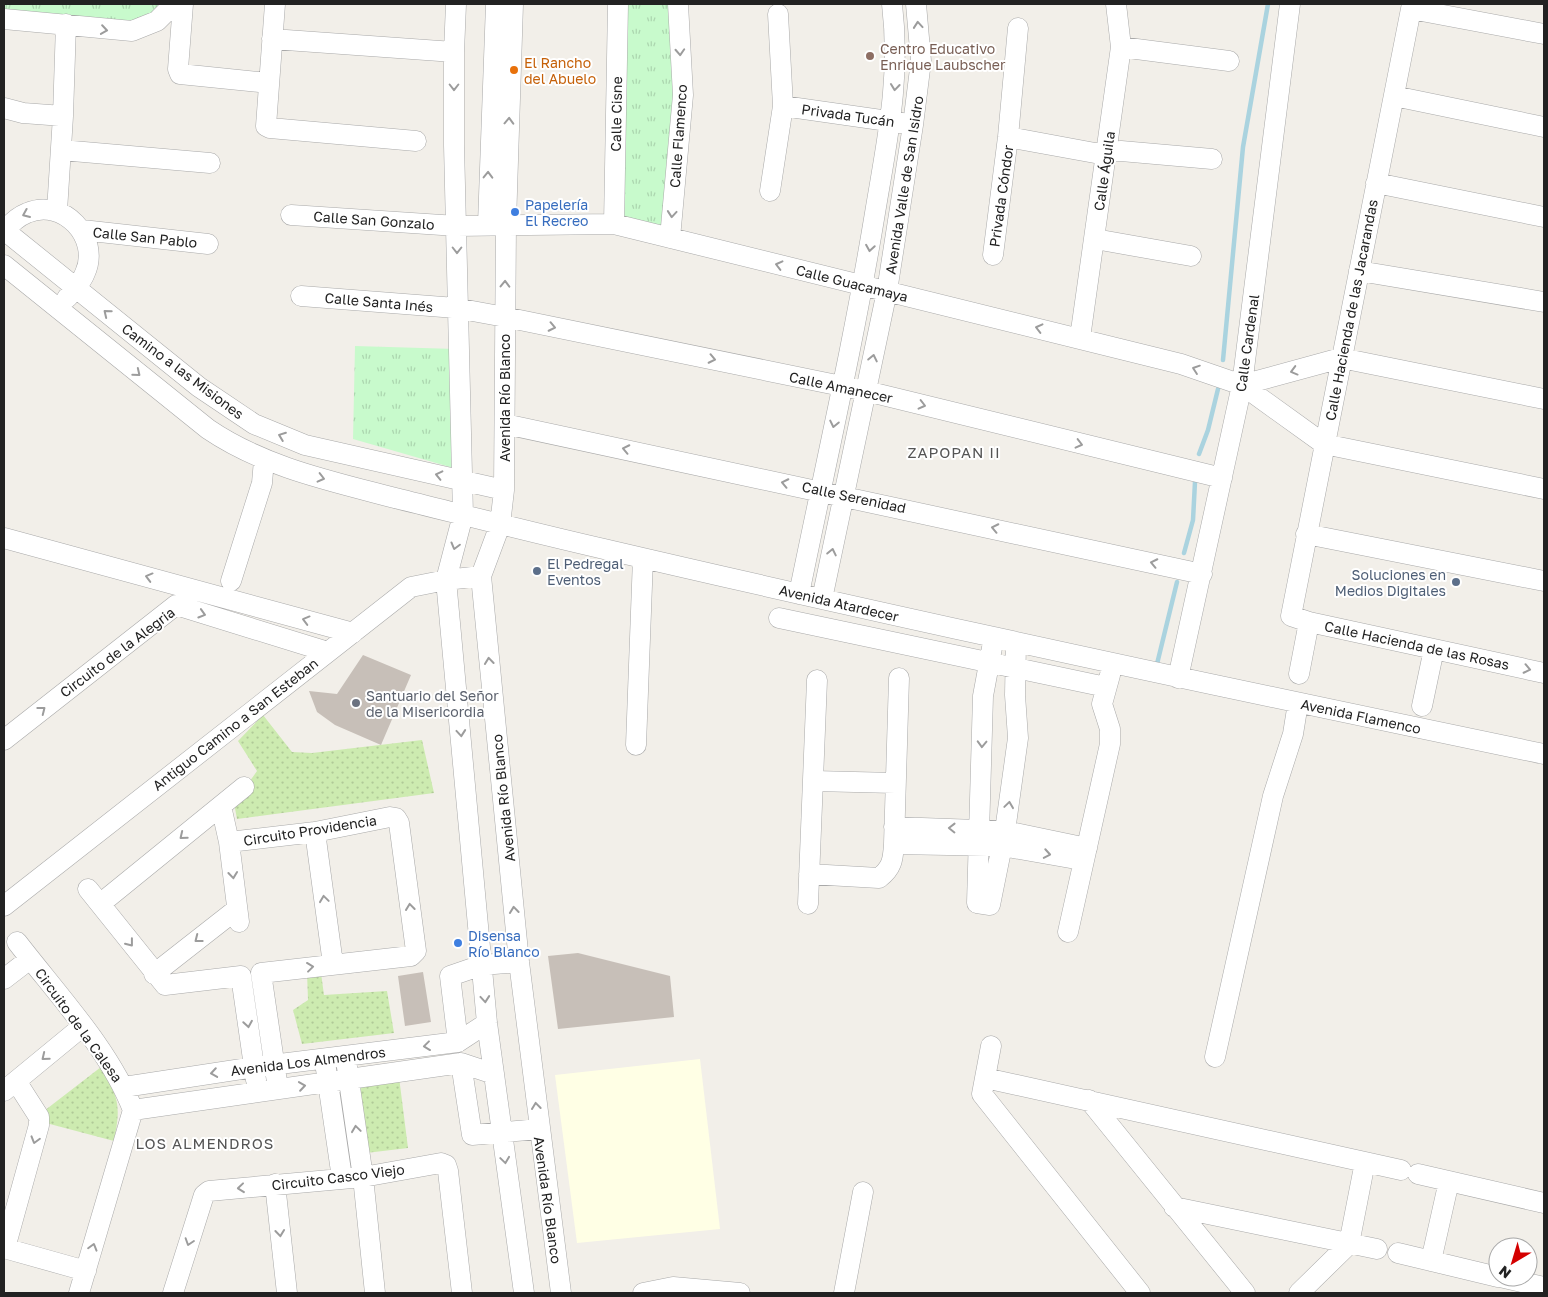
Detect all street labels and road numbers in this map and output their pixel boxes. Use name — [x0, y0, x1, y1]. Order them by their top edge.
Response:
street label: Calle Cisne — [607, 76, 625, 152]
street label: Calle Flamenco — [666, 84, 690, 188]
street label: Avenida Valle de San Isidro — [881, 94, 927, 276]
street label: Privada Tucán — [800, 100, 896, 130]
street label: Calle Águila — [1090, 130, 1118, 212]
street label: Privada Cóndor — [985, 143, 1017, 248]
street label: Calle Hacienda de las Jacarandas — [1321, 198, 1381, 422]
street label: Calle San Gonzalo — [313, 207, 435, 233]
street label: Calle San Pablo — [92, 223, 198, 251]
street label: Calle Guacamaya — [794, 261, 910, 305]
street label: Calle Santa Inés — [324, 289, 434, 315]
street label: Calle Cardenal — [1232, 293, 1262, 393]
street label: Camino a las Misiones — [119, 320, 247, 422]
street label: Avenida Río Blanco — [496, 334, 513, 462]
street label: Calle Amanecer — [788, 368, 895, 406]
street label: Calle Serenidad — [800, 478, 908, 516]
street label: Avenida Atardecer — [778, 581, 901, 625]
street label: Circuito de la Alegria — [56, 603, 178, 701]
street label: Calle Hacienda de las Rosas — [1323, 617, 1511, 673]
street label: Antiguo Camino a San Esteban — [149, 654, 321, 794]
street label: Avenida Flamenco — [1299, 695, 1423, 737]
street label: Avenida Río Blanco — [488, 733, 518, 863]
street label: Circuito Providencia — [242, 811, 378, 849]
street label: Circuito de la Calesa — [32, 964, 126, 1086]
street label: Avenida Los Almendros — [229, 1043, 387, 1079]
street label: Avenida Río Blanco — [531, 1135, 565, 1265]
street label: Circuito Casco Viejo — [271, 1160, 405, 1194]

